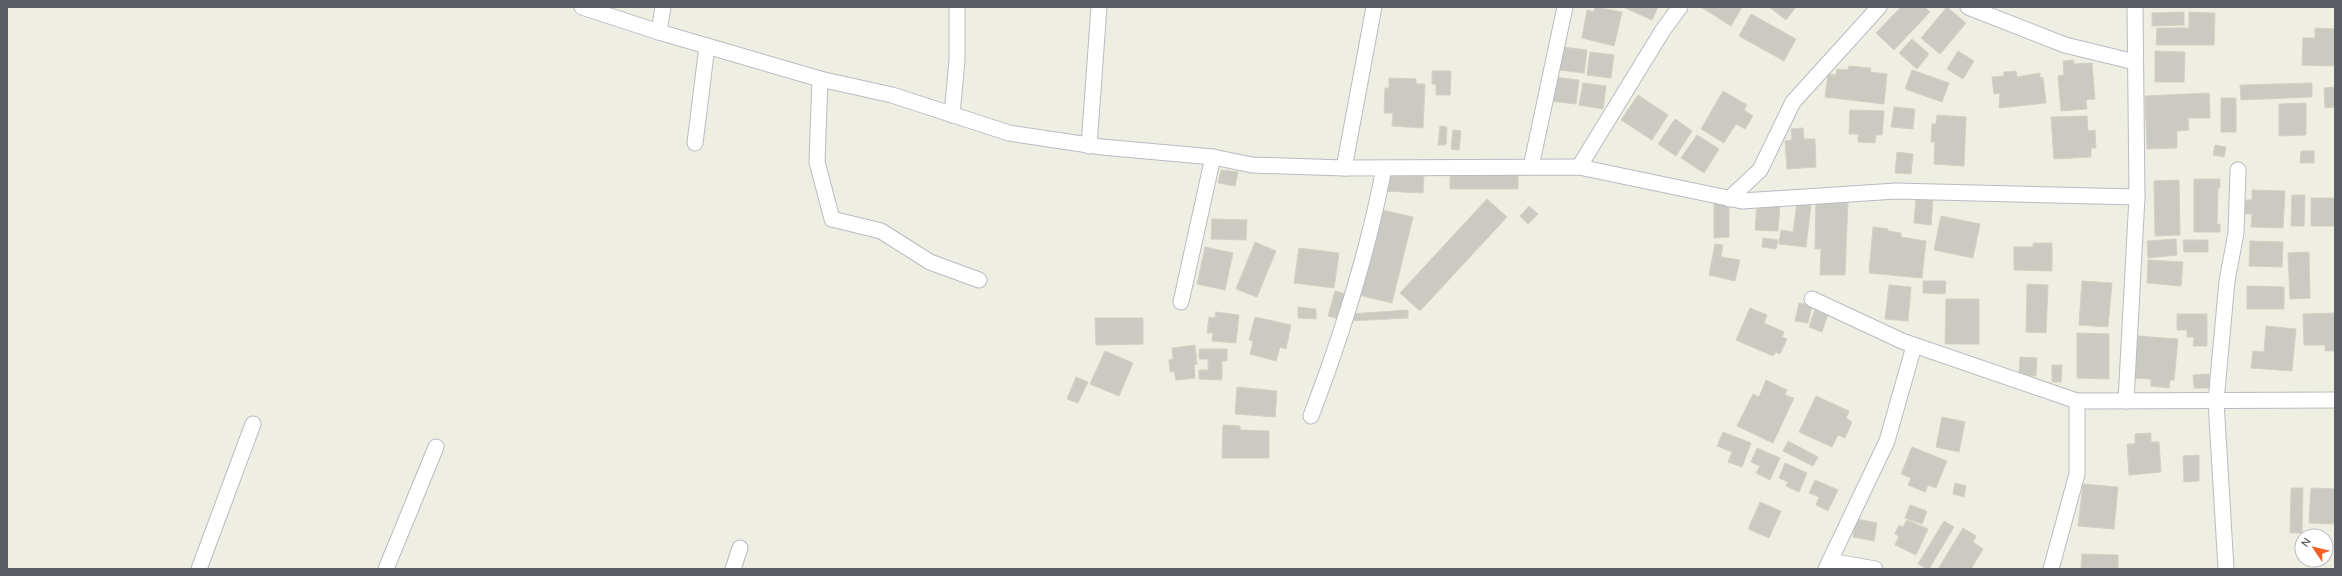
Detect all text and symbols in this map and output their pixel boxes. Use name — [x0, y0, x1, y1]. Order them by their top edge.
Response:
north arrow — [2294, 528, 2334, 568]
text: N — [2298, 535, 2314, 550]

